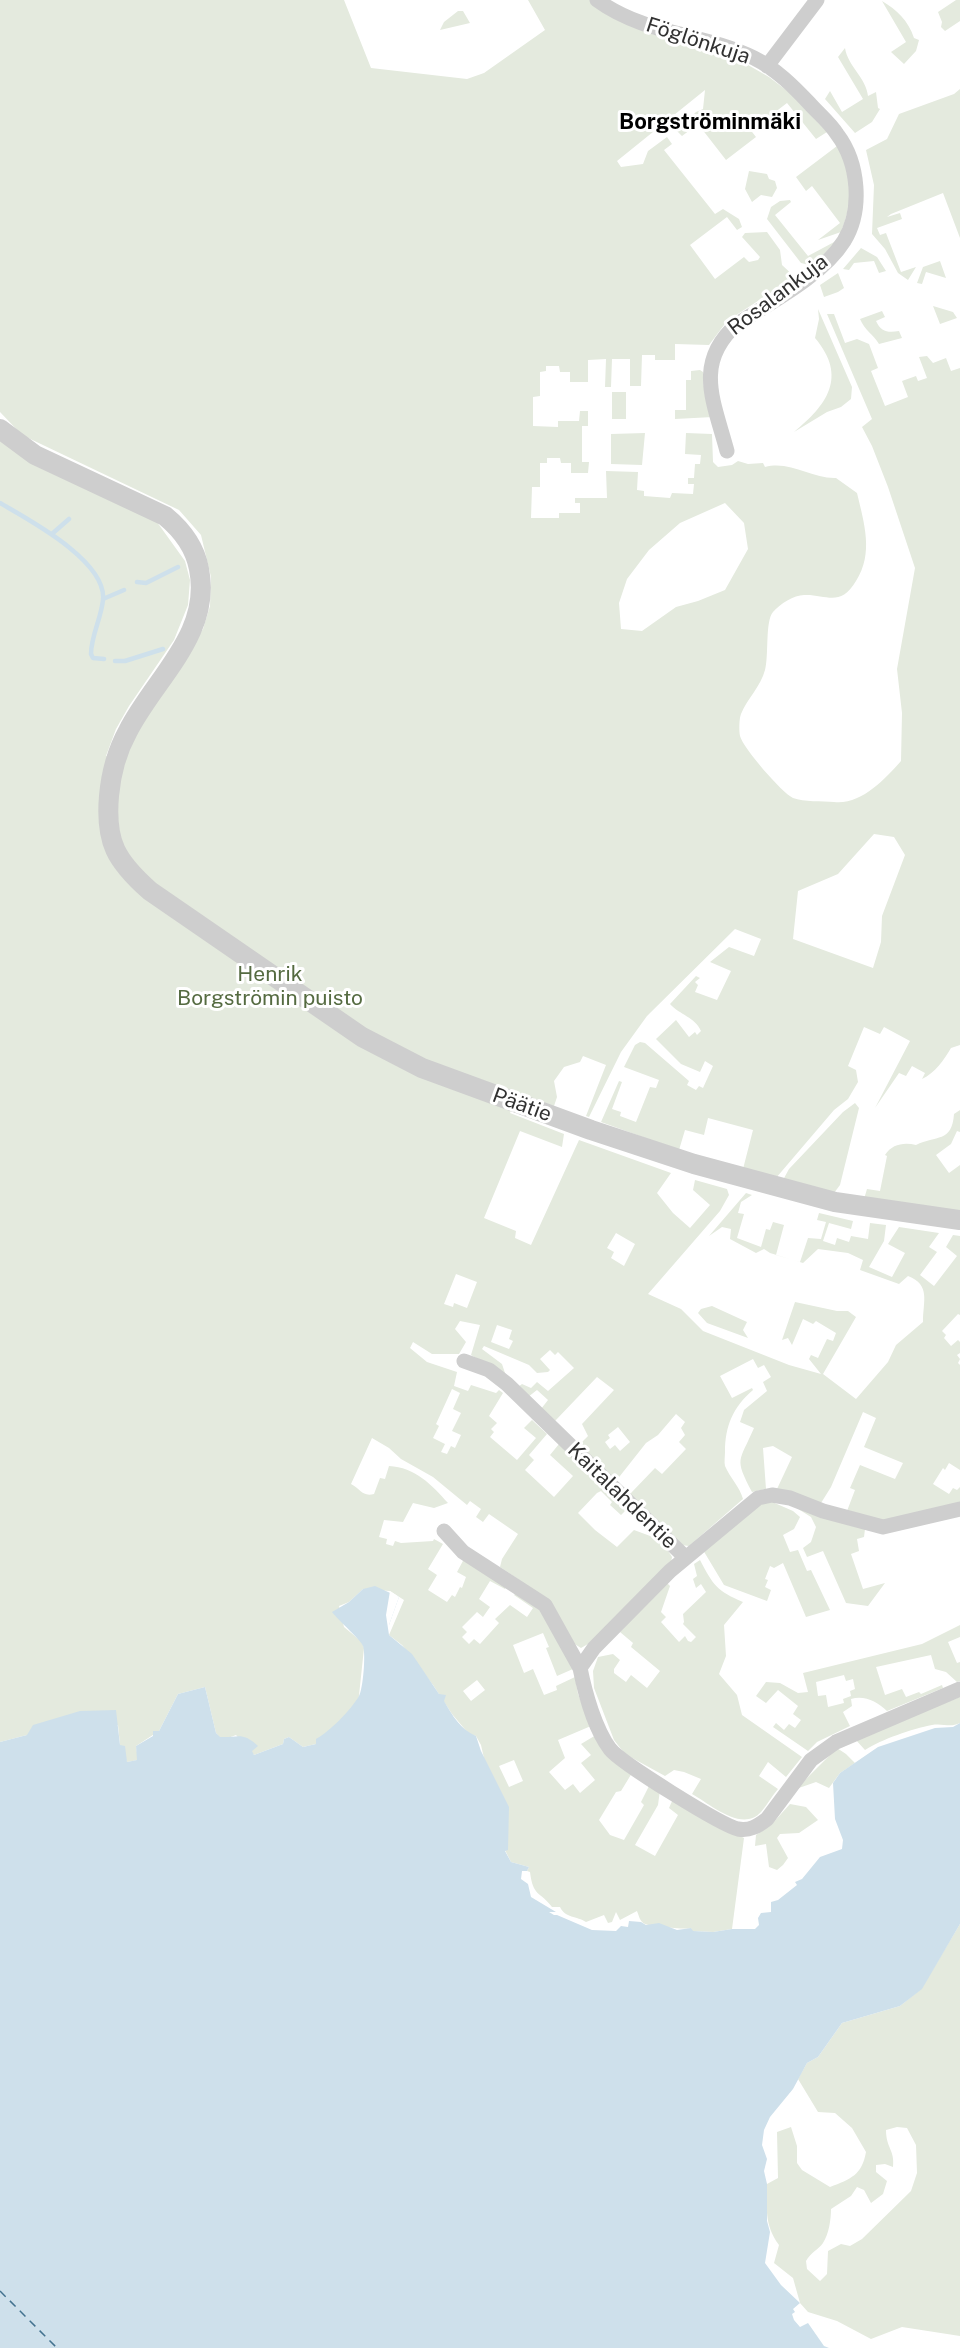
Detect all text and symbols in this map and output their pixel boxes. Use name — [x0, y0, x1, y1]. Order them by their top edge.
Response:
street label: Föglönkuja — [643, 12, 753, 70]
district label: Borgströminmäki — [619, 109, 801, 135]
street label: Rosalankuja — [723, 249, 833, 341]
park label: Henrik Borgströmin puisto — [177, 962, 363, 1012]
street label: Päätie — [489, 1083, 555, 1127]
street label: Kaitalahdentie — [562, 1438, 682, 1554]

